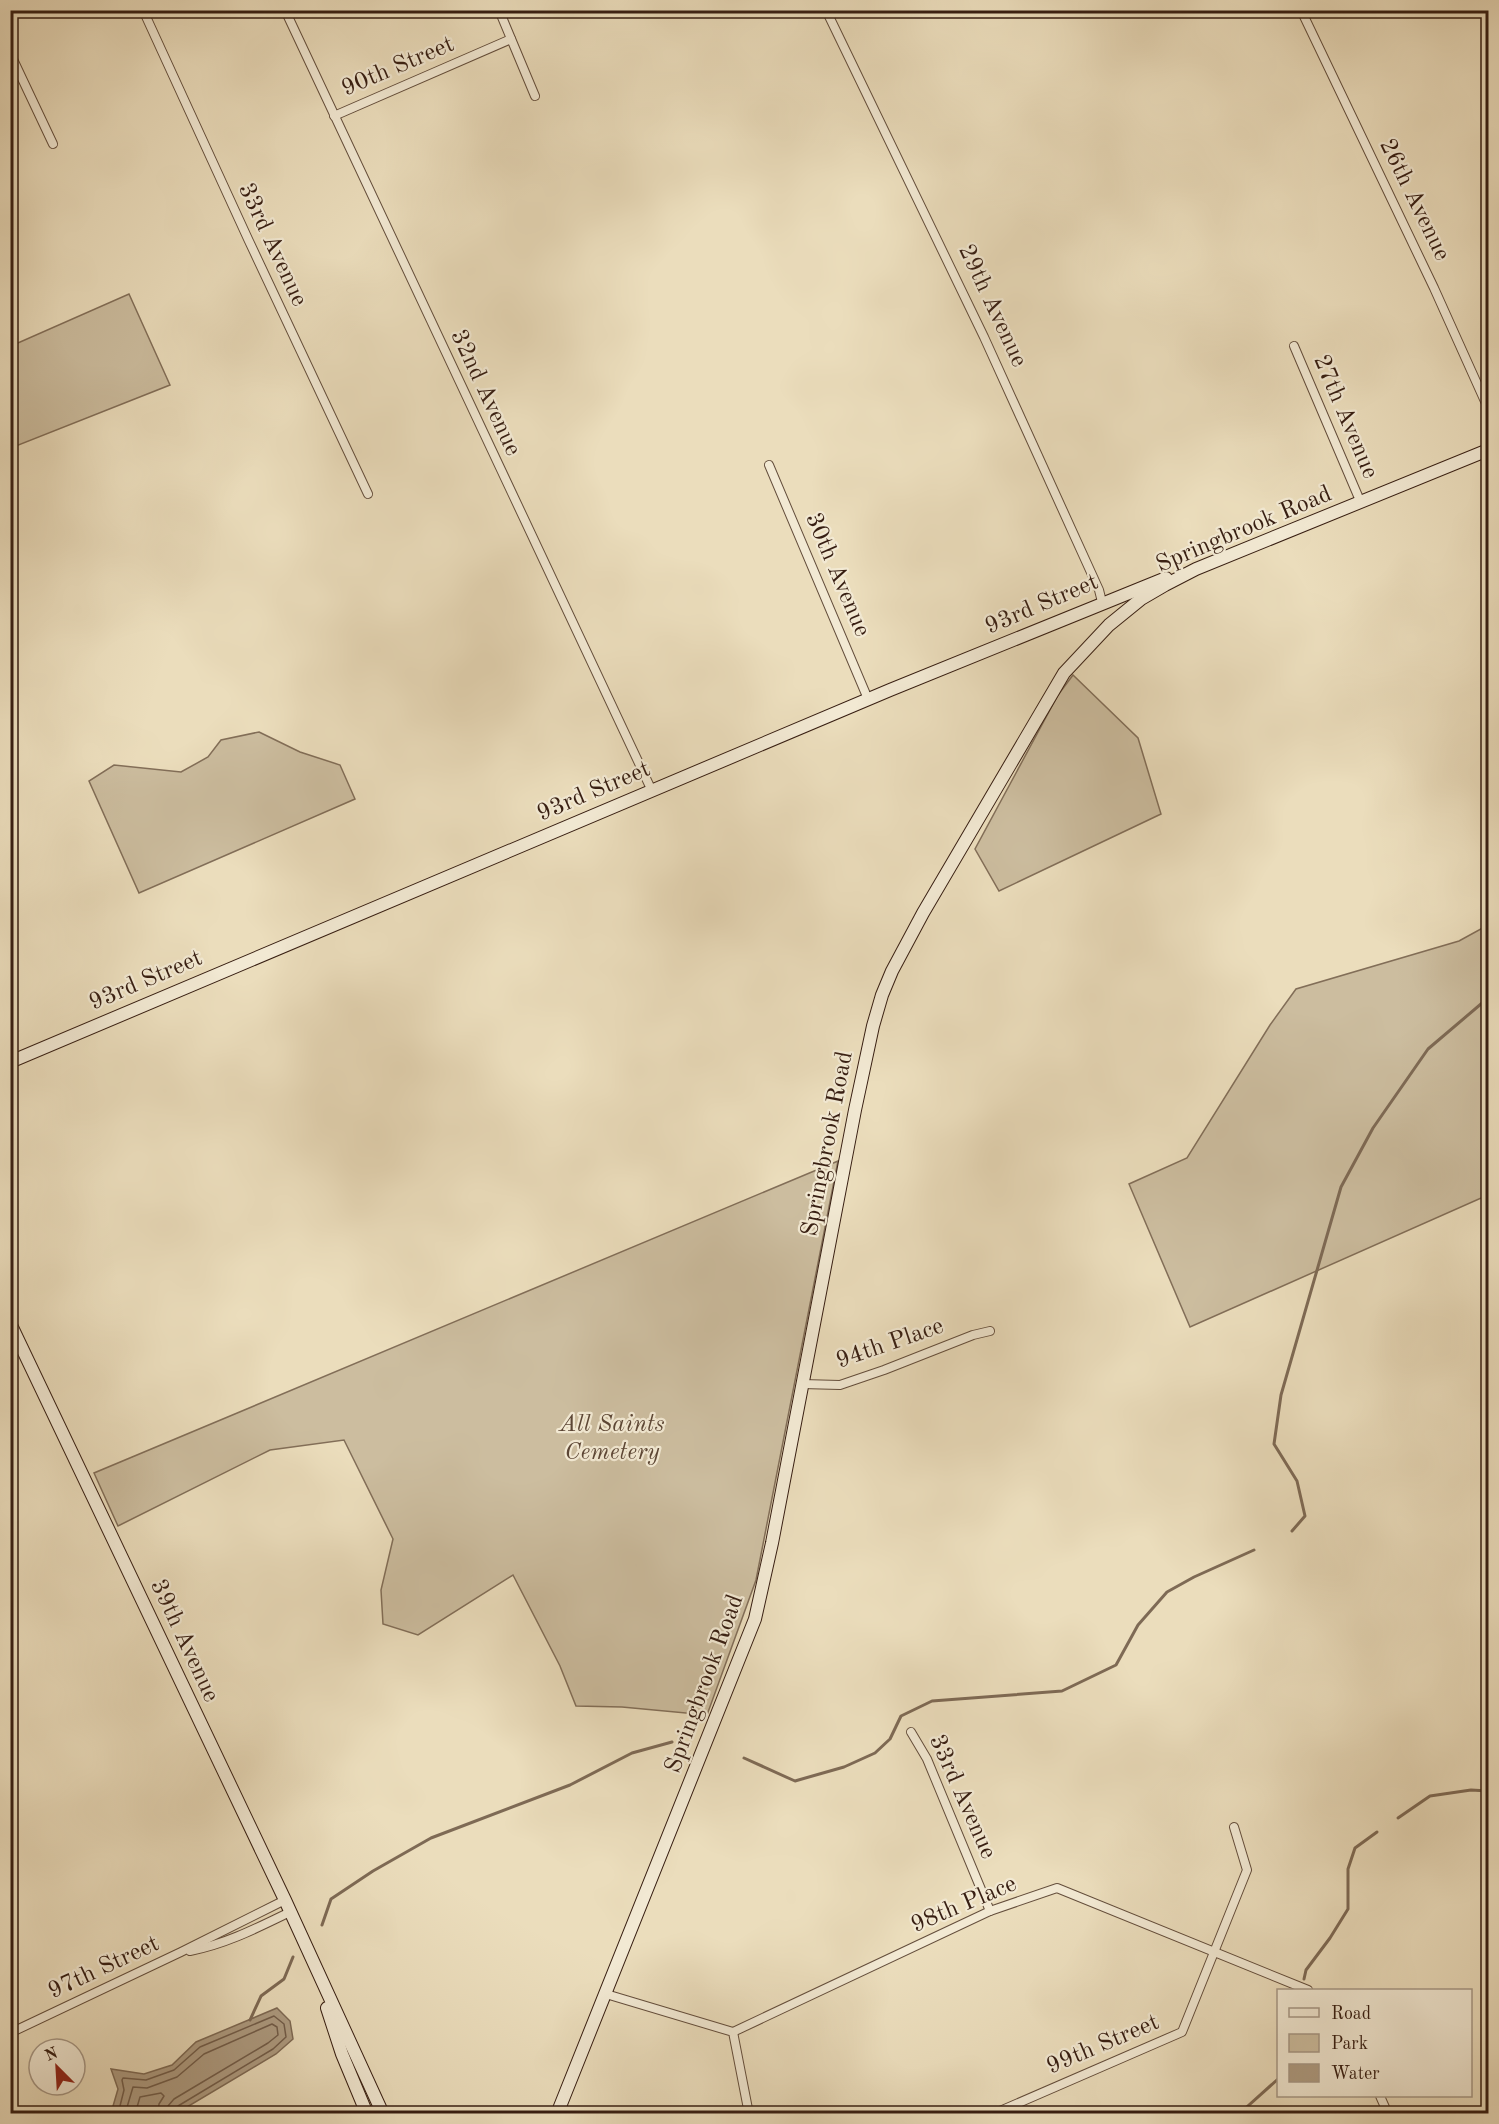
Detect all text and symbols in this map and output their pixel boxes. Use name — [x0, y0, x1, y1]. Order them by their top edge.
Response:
street label: 90th Street — [338, 33, 458, 101]
street label: 26th Avenue — [1374, 135, 1454, 265]
street label: 33rd Avenue — [233, 180, 311, 310]
street label: 29th Avenue — [953, 241, 1031, 371]
street label: 32nd Avenue — [445, 326, 525, 460]
street label: 27th Avenue — [1308, 351, 1382, 483]
street label: Springbrook Road — [1153, 482, 1335, 578]
street label: 30th Avenue — [800, 509, 874, 641]
street label: 93rd Street — [982, 570, 1102, 640]
street label: 93rd Street — [534, 757, 654, 827]
street label: 93rd Street — [86, 946, 206, 1016]
street label: Springbrook Road — [798, 1049, 858, 1239]
street label: 94th Place — [833, 1314, 947, 1374]
park label: All Saints Cemetery — [557, 1413, 665, 1465]
street label: 39th Avenue — [145, 1576, 223, 1706]
street label: Springbrook Road — [662, 1591, 748, 1777]
street label: 33rd Avenue — [924, 1731, 1000, 1863]
street label: 98th Place — [908, 1872, 1020, 1938]
street label: 97th Street — [45, 1932, 163, 2004]
legend — [1277, 1989, 1472, 2097]
text: Road — [1331, 2005, 1371, 2023]
street label: 99th Street — [1043, 2011, 1163, 2079]
text: Park — [1331, 2035, 1368, 2053]
north arrow — [27, 2037, 87, 2097]
text: N — [43, 2045, 61, 2065]
text: Water — [1331, 2065, 1380, 2083]

